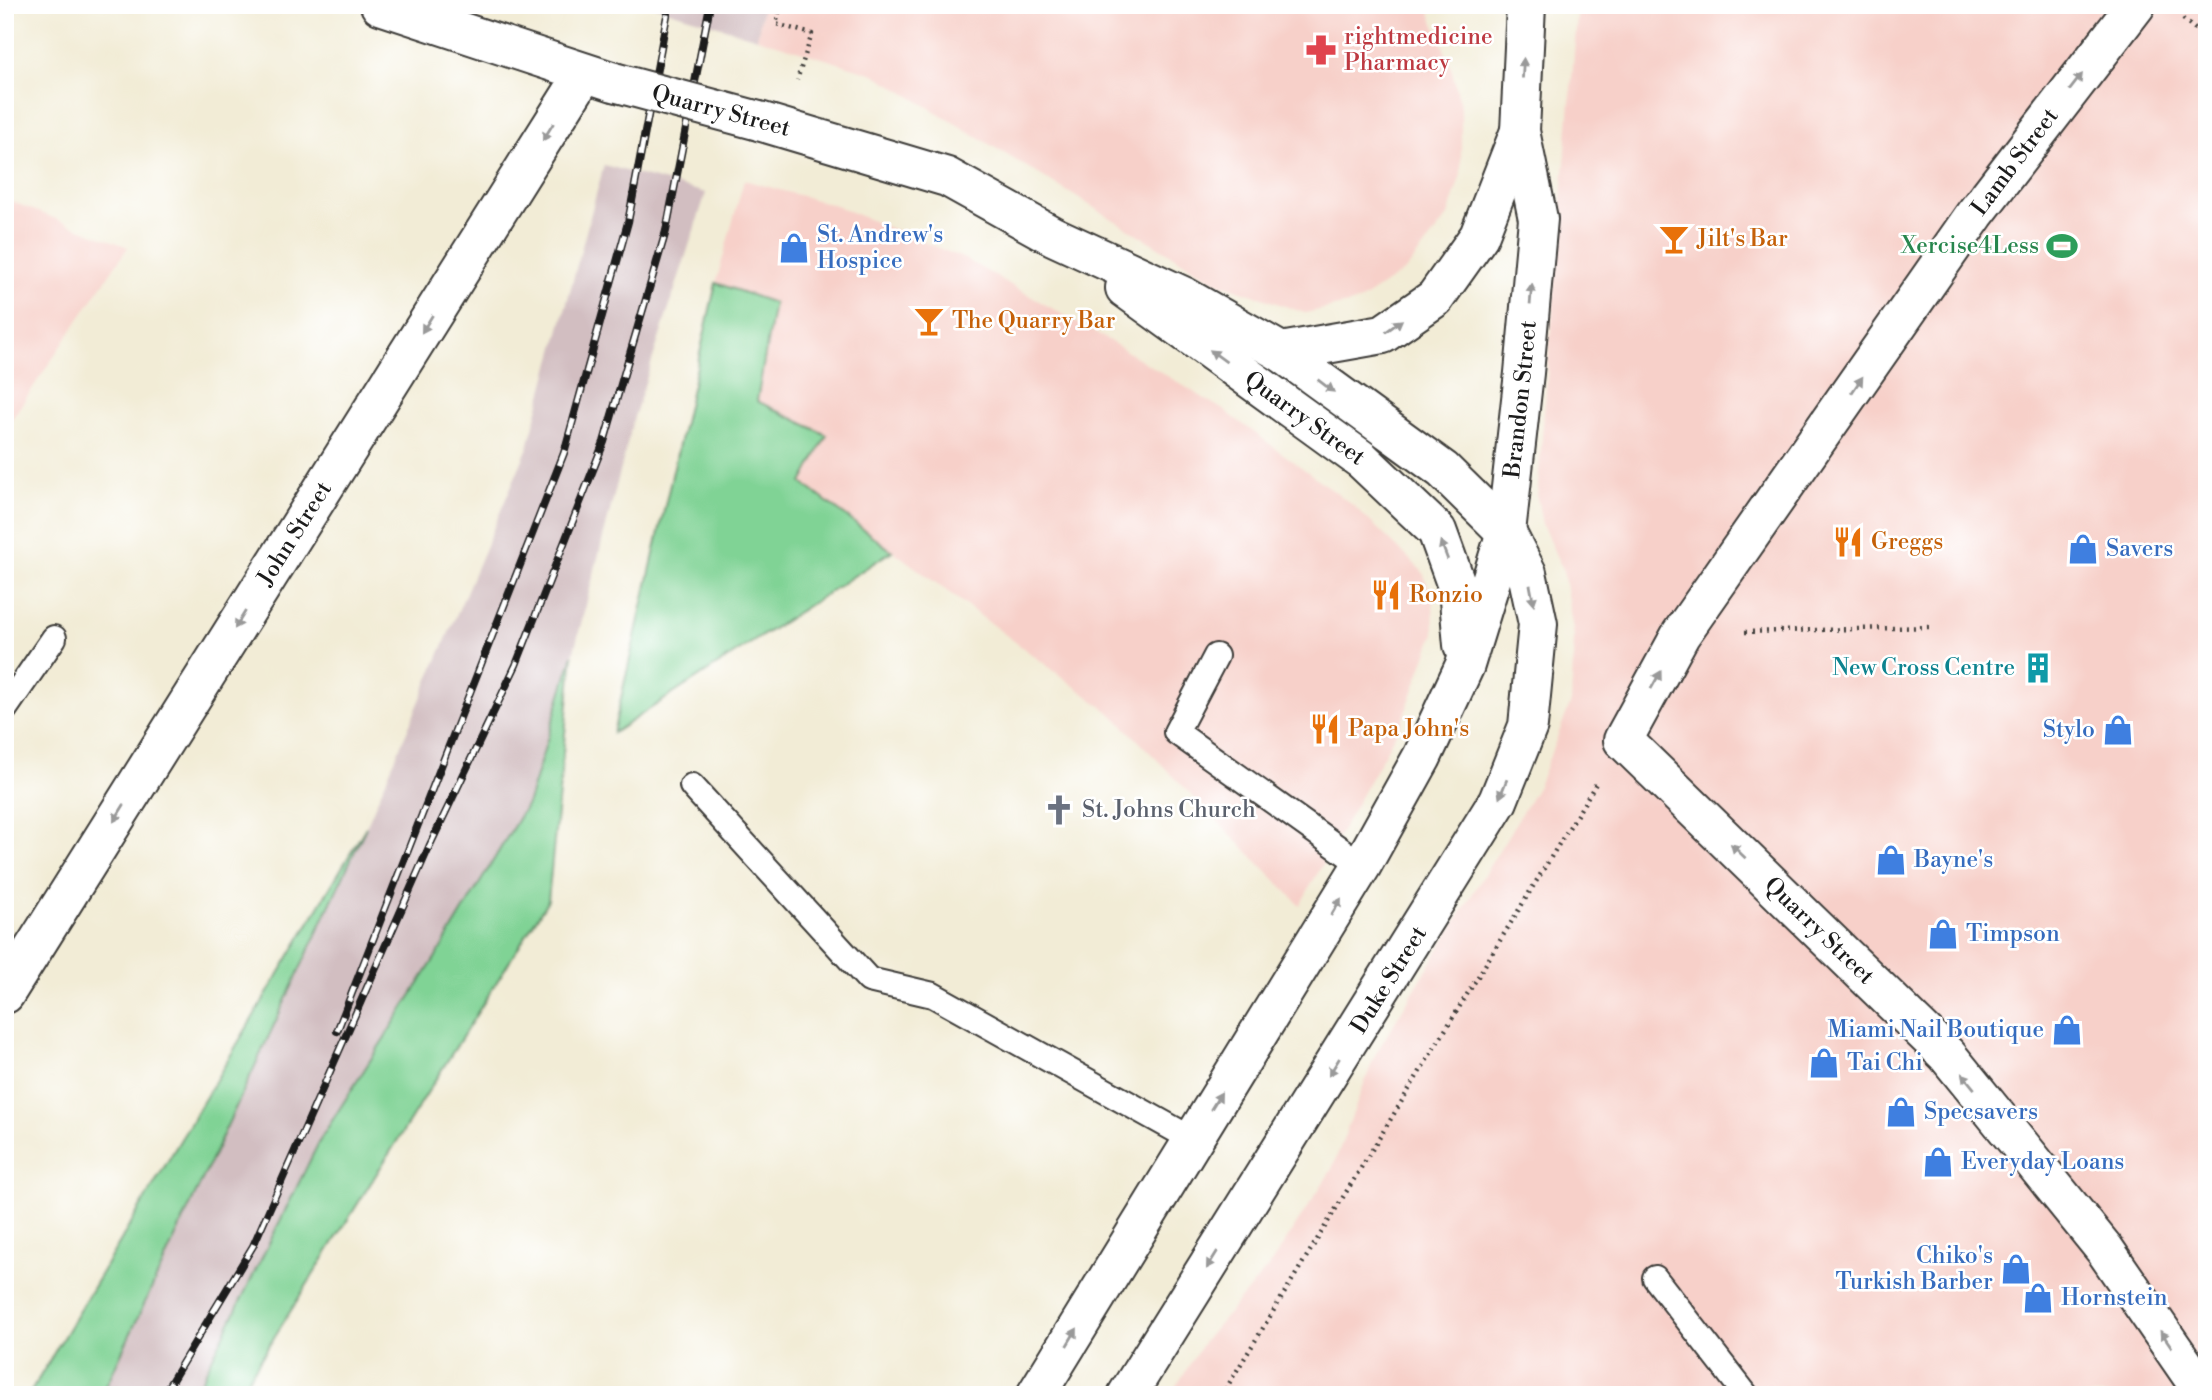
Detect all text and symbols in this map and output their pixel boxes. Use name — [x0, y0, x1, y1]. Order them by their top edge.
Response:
place label: rightmedicine Pharmacy — [1344, 23, 1493, 77]
pharmacy icon: rightmedicine Pharmacy — [1304, 33, 1338, 67]
one-way arrow — [1517, 57, 1528, 79]
one-way arrow — [2069, 73, 2083, 91]
street label: Quarry Street — [649, 79, 793, 143]
street label: Lamb Street — [1966, 103, 2064, 221]
one-way arrow — [541, 122, 554, 141]
place label: St. Andrew's Hospice — [817, 221, 943, 275]
bar icon: Jilt's Bar — [1657, 222, 1691, 256]
place label: Jilt's Bar — [1696, 225, 1788, 253]
sports icon: Xercise4Less — [2045, 229, 2079, 263]
shop icon: St. Andrew's Hospice — [777, 231, 811, 265]
place label: Xercise4Less — [1900, 232, 2039, 260]
one-way arrow — [1526, 282, 1537, 304]
bar icon: The Quarry Bar — [912, 304, 946, 338]
place label: The Quarry Bar — [952, 307, 1115, 335]
one-way arrow — [420, 315, 433, 334]
one-way arrow — [1385, 319, 1403, 333]
street label: Brandon Street — [1498, 319, 1543, 481]
one-way arrow — [1209, 349, 1228, 363]
street label: Quarry Street — [1239, 365, 1371, 472]
one-way arrow — [1850, 376, 1863, 395]
one-way arrow — [1317, 379, 1335, 394]
street label: John Street — [251, 476, 338, 592]
restaurant icon: Greggs — [1831, 525, 1865, 559]
place label: Greggs — [1871, 528, 1943, 556]
shop icon: Savers — [2066, 532, 2100, 566]
place label: Savers — [2106, 535, 2173, 563]
one-way arrow — [1438, 540, 1449, 561]
restaurant icon: Ronzio — [1369, 578, 1403, 612]
place label: Ronzio — [1409, 581, 1483, 609]
one-way arrow — [1526, 584, 1537, 606]
one-way arrow — [234, 611, 247, 630]
building icon: New Cross Centre — [2021, 651, 2055, 685]
place label: New Cross Centre — [1832, 654, 2015, 682]
one-way arrow — [1650, 670, 1662, 690]
restaurant icon: Papa John's — [1308, 712, 1342, 746]
shop icon: Stylo — [2101, 713, 2135, 747]
place label: Papa John's — [1348, 715, 1469, 743]
place label: Stylo — [2043, 716, 2095, 744]
one-way arrow — [1497, 779, 1508, 800]
church icon: St. Johns Church — [1042, 793, 1076, 827]
place label: St. Johns Church — [1082, 796, 1256, 824]
one-way arrow — [113, 803, 126, 823]
one-way arrow — [1729, 843, 1746, 860]
shop icon: Bayne's — [1874, 843, 1908, 877]
place label: Bayne's — [1913, 846, 1993, 874]
street label: Quarry Street — [1758, 871, 1880, 990]
one-way arrow — [1330, 898, 1342, 917]
shop icon: Timpson — [1926, 917, 1960, 951]
place label: Timpson — [1966, 920, 2060, 948]
street label: Duke Street — [1345, 921, 1433, 1039]
shop icon: Miami Nail Boutique — [2050, 1013, 2084, 1047]
place label: Miami Nail Boutique — [1828, 1016, 2044, 1044]
shop icon: Tai Chi — [1807, 1046, 1841, 1080]
place label: Tai Chi — [1847, 1049, 1923, 1077]
one-way arrow — [1327, 1058, 1340, 1077]
one-way arrow — [1961, 1072, 1976, 1089]
one-way arrow — [1210, 1091, 1223, 1110]
shop icon: Specsavers — [1884, 1095, 1918, 1129]
place label: Specsavers — [1924, 1098, 2038, 1126]
shop icon: Everyday Loans — [1921, 1145, 1955, 1179]
place label: Everyday Loans — [1961, 1148, 2124, 1176]
place label: Chiko's Turkish Barber — [1836, 1242, 1993, 1296]
one-way arrow — [1206, 1250, 1219, 1269]
shop icon: Chiko's Turkish Barber — [1999, 1252, 2033, 1286]
shop icon: Hornstein — [2021, 1281, 2055, 1315]
place label: Hornstein — [2061, 1284, 2168, 1312]
one-way arrow — [1065, 1327, 1078, 1346]
one-way arrow — [2159, 1330, 2173, 1348]

